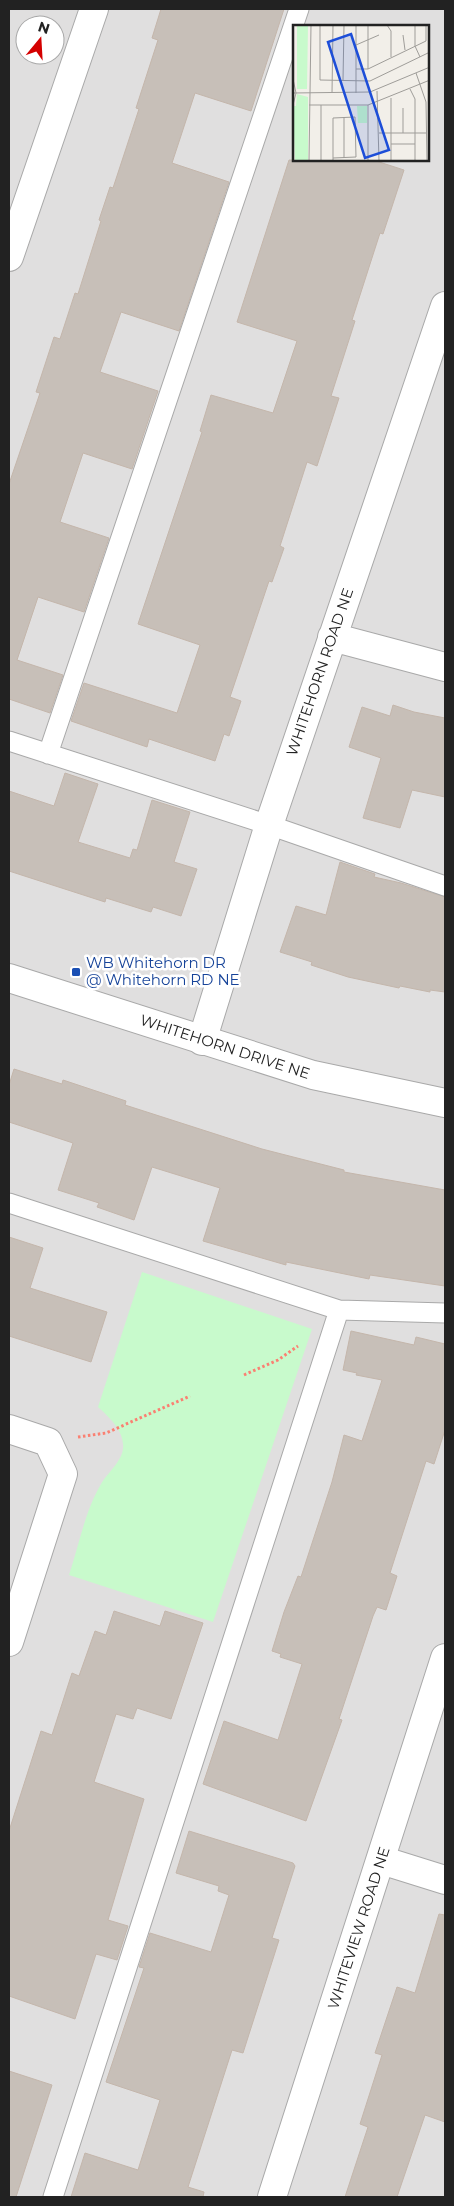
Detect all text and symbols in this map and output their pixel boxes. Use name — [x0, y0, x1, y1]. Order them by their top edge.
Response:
north arrow — [15, 15, 65, 65]
text: N — [36, 17, 52, 38]
inset map — [293, 25, 429, 161]
street label: WHITEHORN ROAD NE — [282, 585, 357, 758]
place label: WB Whitehorn DR @ Whitehorn RD NE — [86, 953, 240, 989]
marker: WB Whitehorn DR @ Whitehorn RD NE — [70, 966, 82, 978]
street label: WHITEHORN DRIVE NE — [138, 1010, 313, 1083]
street label: WHITEVIEW ROAD NE — [323, 1844, 394, 2011]

